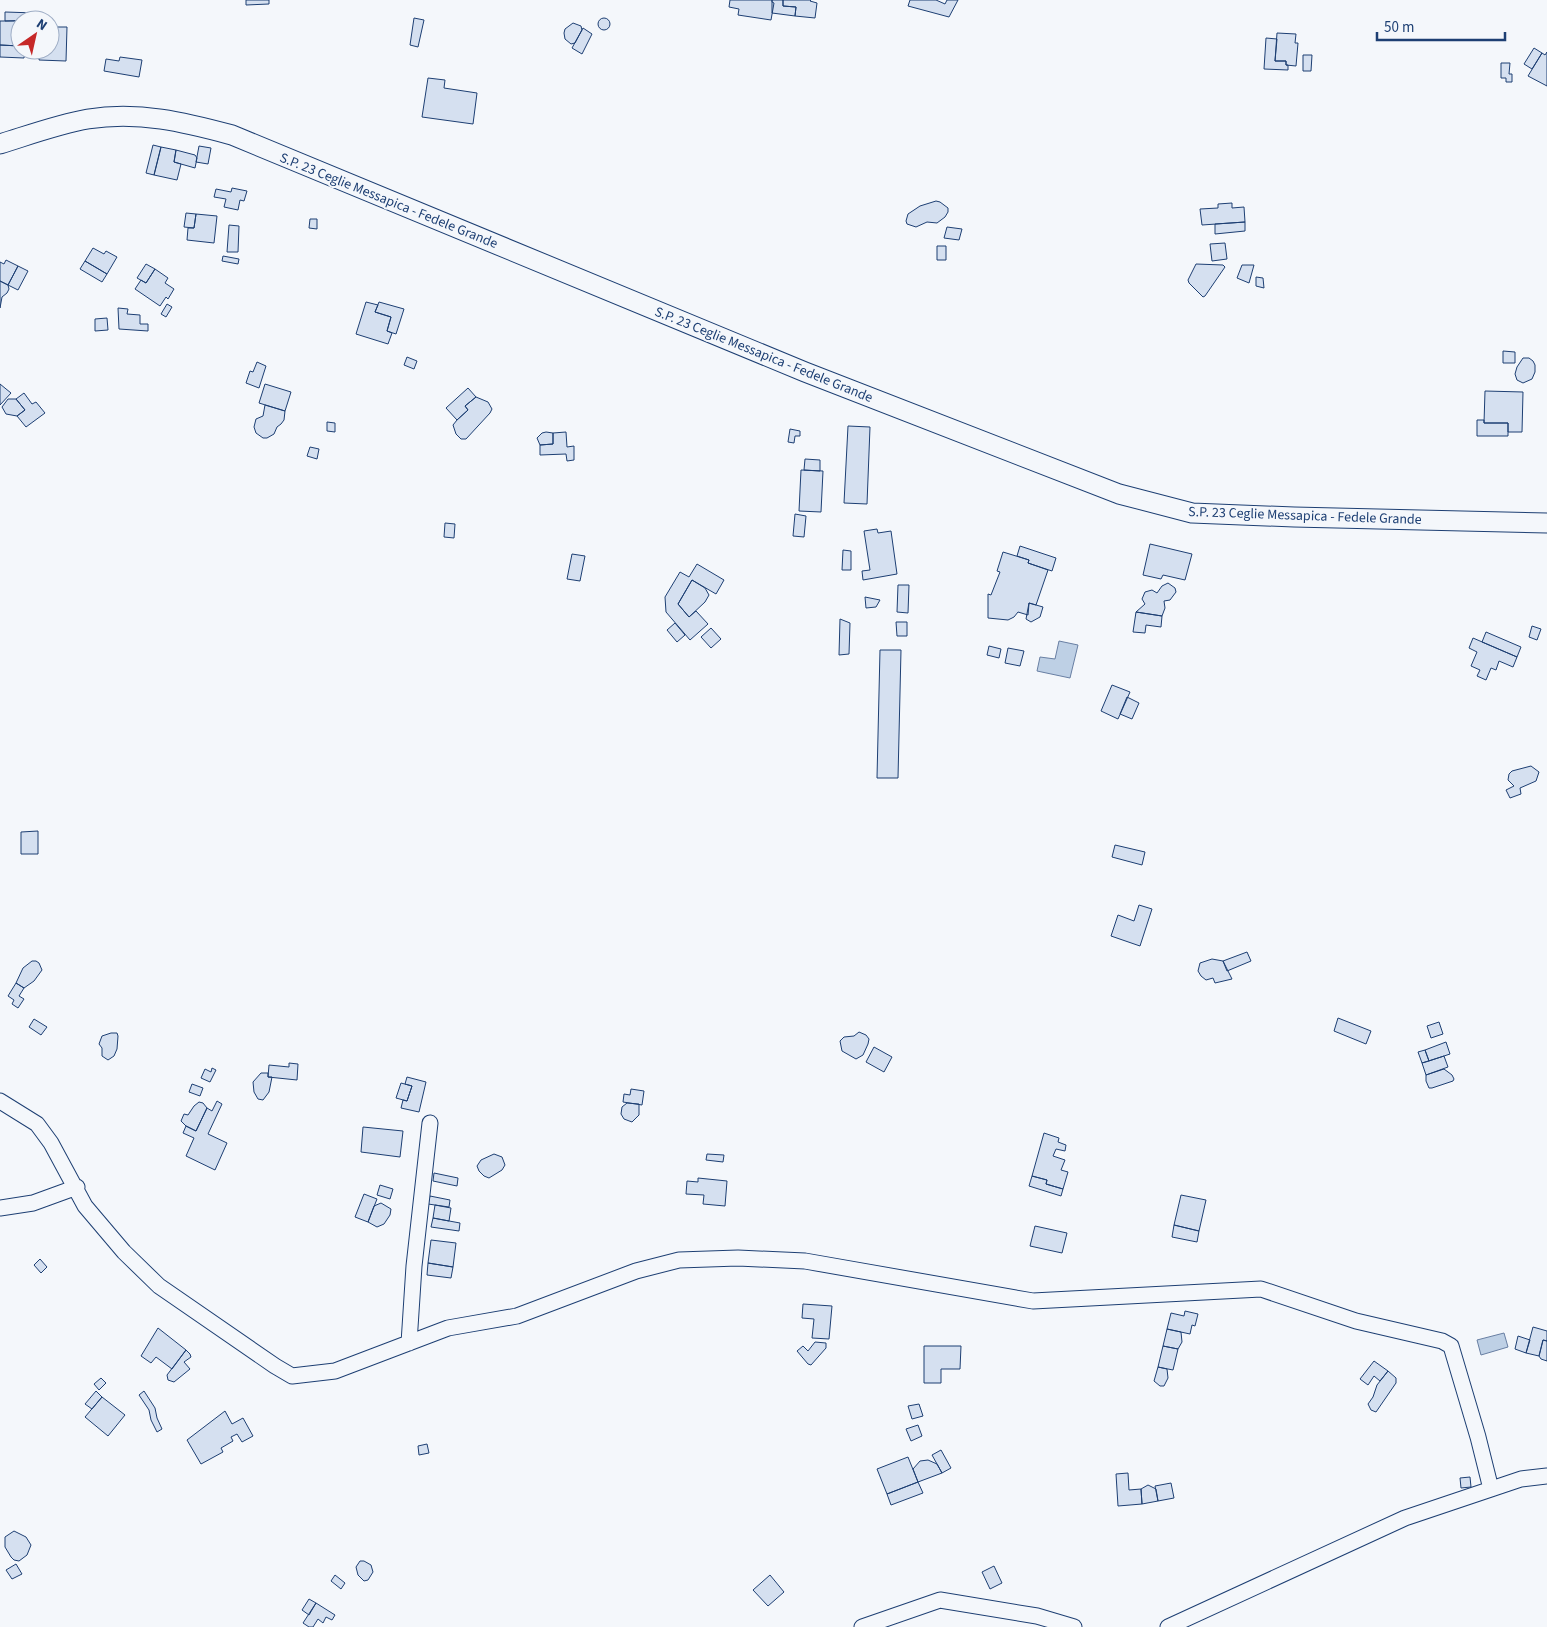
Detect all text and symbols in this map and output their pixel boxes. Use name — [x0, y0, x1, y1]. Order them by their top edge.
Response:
north arrow — [10, 10, 60, 60]
scale bar — [1377, 10, 1504, 42]
text: N — [32, 14, 51, 36]
text: 50 m — [1384, 17, 1414, 38]
street label: S.P. 23 Ceglie Messapica - Fedele Grande — [277, 148, 501, 254]
street label: S.P. 23 Ceglie Messapica - Fedele Grande — [652, 302, 876, 408]
street label: S.P. 23 Ceglie Messapica - Fedele Grande — [1188, 502, 1422, 530]

